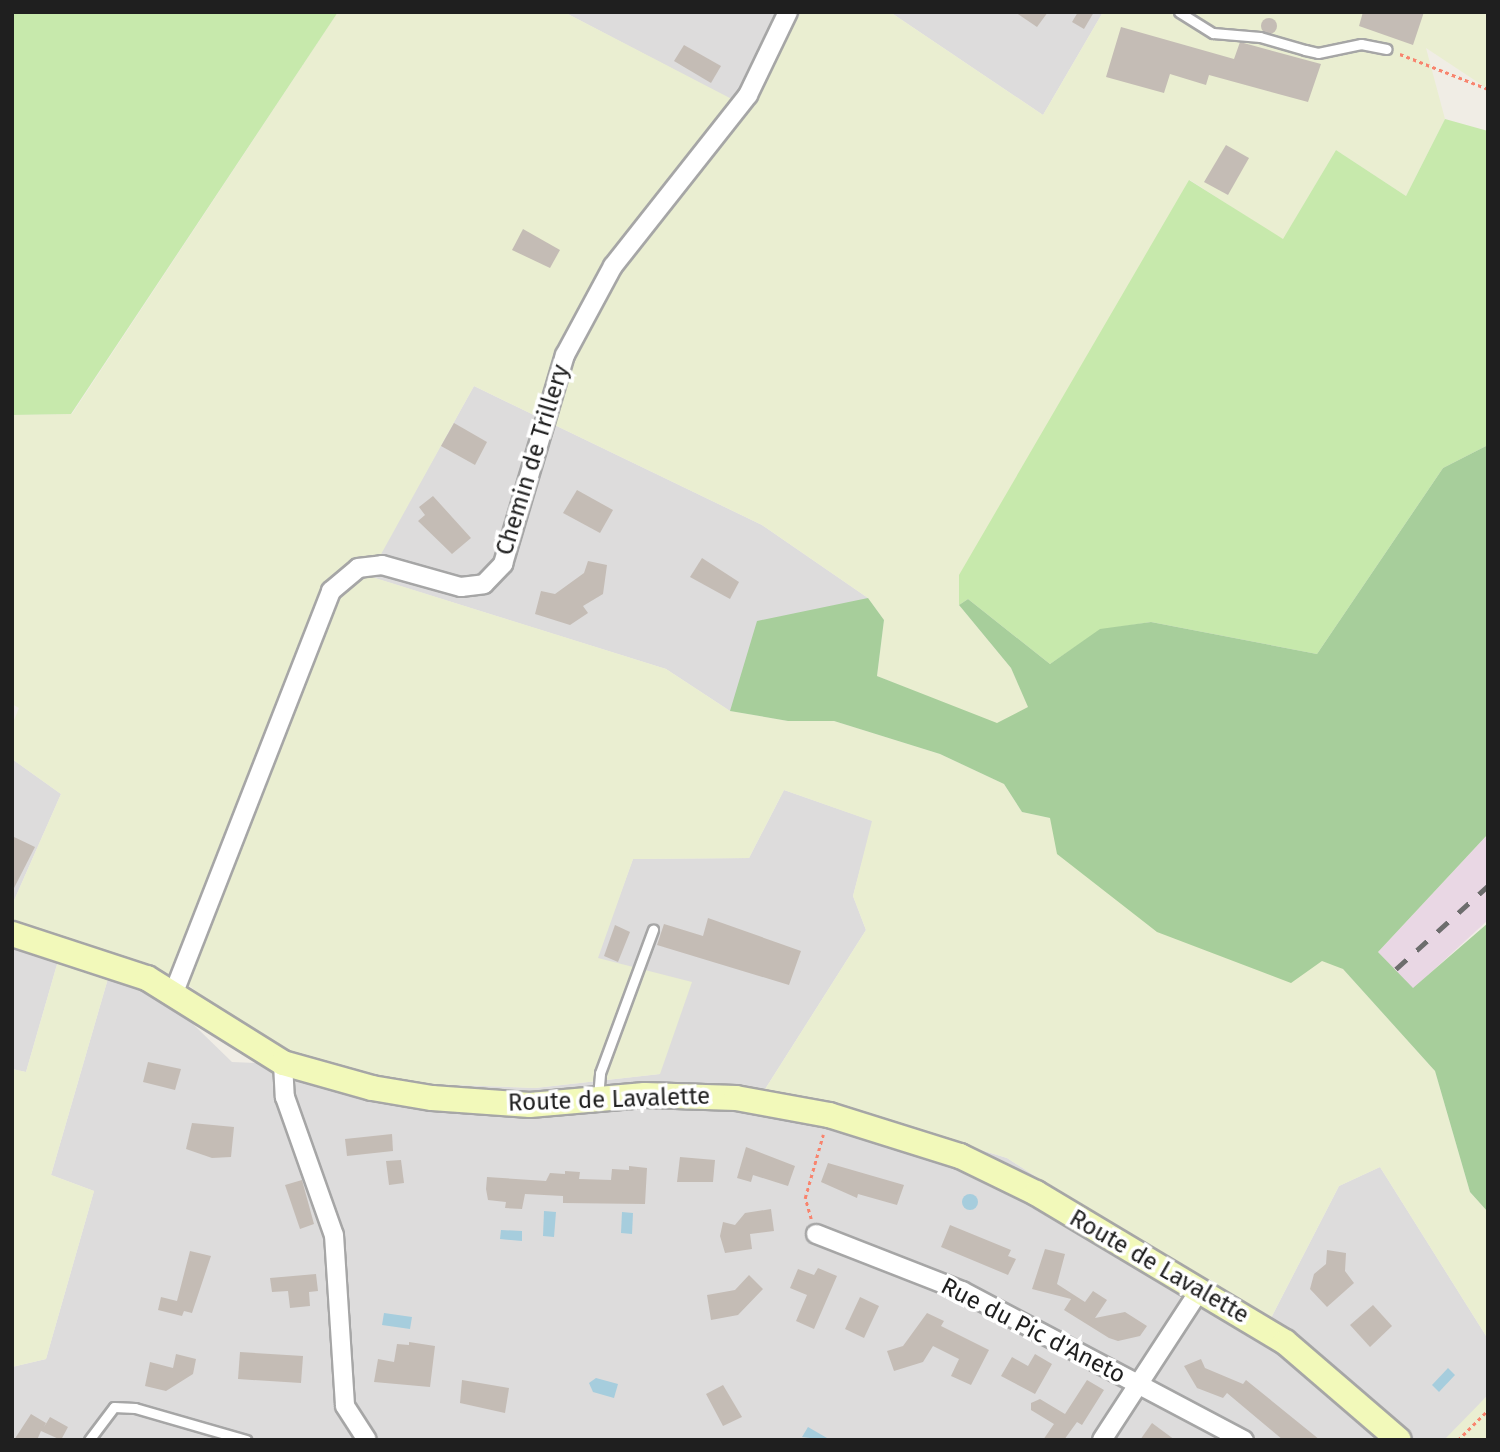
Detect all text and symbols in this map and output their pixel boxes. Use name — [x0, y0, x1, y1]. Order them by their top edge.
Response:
street label: Chemin de Trillery — [490, 361, 576, 559]
street label: Route de Lavalette — [507, 1082, 711, 1118]
street label: Route de Lavalette — [1064, 1204, 1254, 1330]
street label: Rue du Pic d'Aneto — [936, 1272, 1130, 1390]

